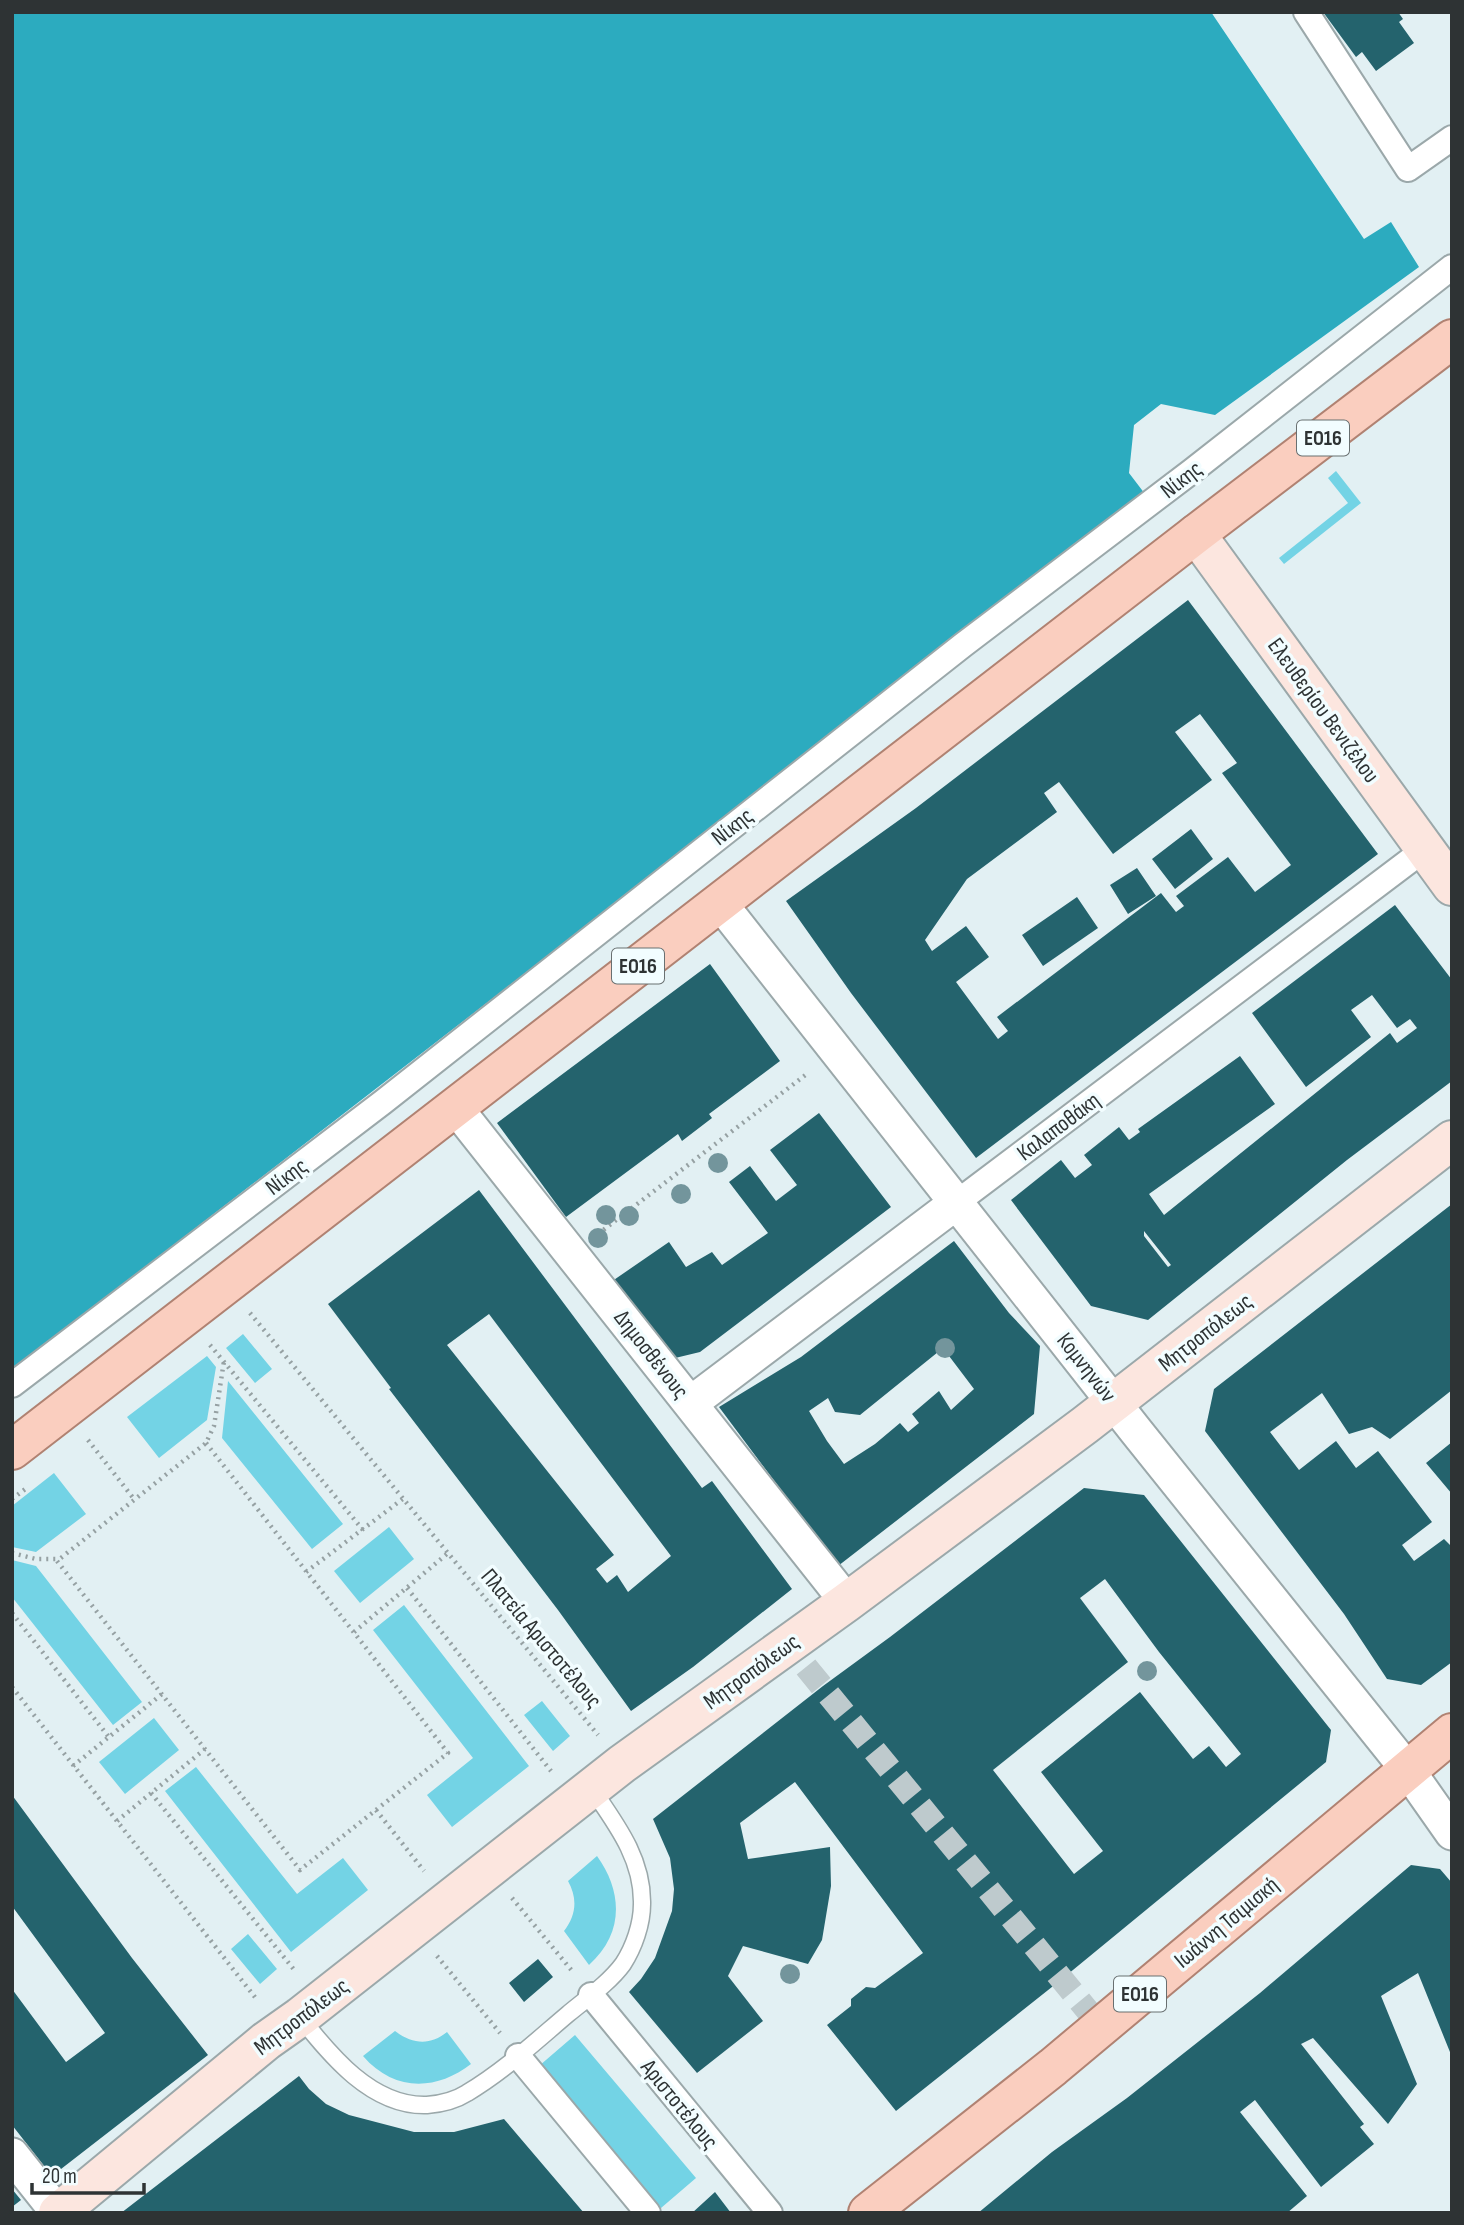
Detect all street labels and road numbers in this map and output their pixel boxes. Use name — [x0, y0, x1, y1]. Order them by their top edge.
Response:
road number: ΕΟ16 — [1297, 420, 1349, 456]
street label: Νίκης — [1155, 455, 1208, 505]
street label: Ελευθερίου Βενιζέλου — [1261, 633, 1385, 788]
street label: Νίκης — [706, 802, 759, 852]
road number: ΕΟ16 — [612, 948, 664, 984]
street label: Καλαποθάκη — [1012, 1087, 1106, 1167]
street label: Νίκης — [260, 1152, 313, 1202]
street label: Μητροπόλεως — [1153, 1287, 1258, 1378]
street label: Δημοσθένους — [608, 1305, 695, 1405]
street label: Κομνηνών — [1051, 1327, 1122, 1408]
street label: Πλατεία Αριστοτέλους — [475, 1563, 608, 1714]
street label: Μητροπόλεως — [698, 1628, 805, 1716]
street label: Ιωάννη Τσιμισκή — [1169, 1871, 1284, 1974]
street label: Μητροπόλεως — [249, 1972, 355, 2062]
road number: ΕΟ16 — [1114, 1976, 1166, 2011]
street label: Αριστοτέλους — [634, 2053, 724, 2155]

